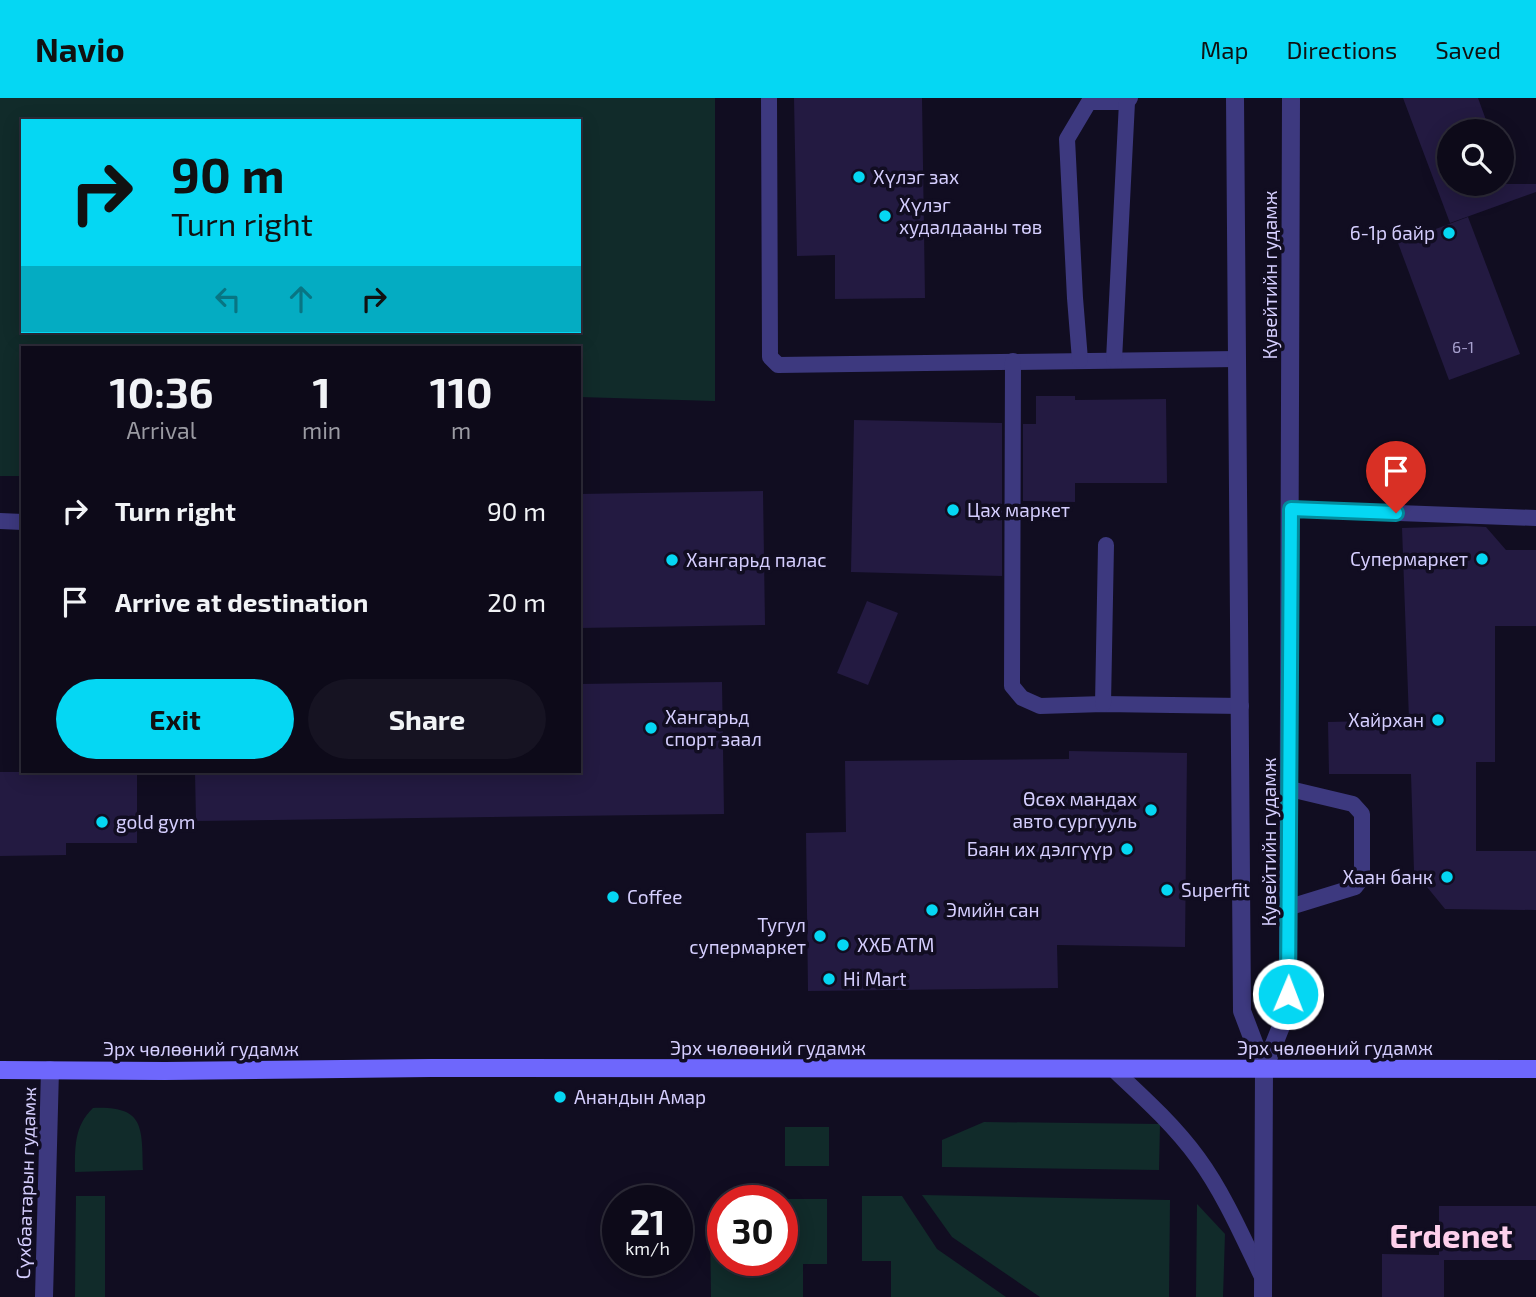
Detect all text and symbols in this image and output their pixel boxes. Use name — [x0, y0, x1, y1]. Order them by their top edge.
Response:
text: Navio — [35, 29, 125, 69]
text: Map — [1200, 35, 1248, 64]
text: Directions — [1286, 35, 1397, 64]
text: Saved — [1435, 35, 1501, 64]
map controls — [1437, 119, 1514, 196]
button: search — [1437, 119, 1514, 196]
text: 90 m — [171, 144, 285, 203]
icon: right — [56, 147, 147, 238]
place label: Хүлэг зах — [873, 165, 959, 188]
marker: Хүлэг зах — [851, 169, 867, 185]
street label: Кувейтийн гудамж — [1258, 190, 1282, 360]
place label: Хүлэг худалдааны төв — [899, 193, 1042, 239]
text: Turn right — [171, 204, 313, 242]
marker: Хүлэг худалдааны төв — [877, 208, 893, 224]
place label: 6-1р байр — [1350, 221, 1435, 244]
marker: 6-1р байр — [1441, 225, 1457, 241]
icon: left — [209, 280, 247, 318]
icon: ahead — [282, 280, 320, 318]
icon: right — [355, 280, 393, 318]
house number: 6-1 — [1452, 337, 1474, 356]
text: 10:36 — [109, 366, 214, 416]
text: 1 — [313, 366, 331, 416]
text: 110 — [430, 366, 493, 416]
text: Arrival — [127, 416, 197, 444]
text: min — [302, 416, 341, 444]
text: m — [451, 416, 471, 444]
pin — [1366, 441, 1426, 513]
icon: arrive — [1377, 452, 1415, 490]
icon: right — [56, 492, 94, 530]
text: Turn right — [115, 495, 236, 526]
text: 90 m — [487, 495, 546, 526]
place label: Цах маркет — [967, 498, 1070, 521]
marker: Цах маркет — [945, 502, 961, 518]
place label: Супермаркет — [1350, 547, 1468, 571]
place label: Хангарьд палас — [686, 548, 827, 571]
marker: Супермаркет — [1474, 551, 1490, 567]
marker: Хангарьд палас — [664, 552, 680, 568]
icon: arrive — [56, 583, 94, 621]
text: Arrive at destination — [115, 586, 368, 617]
text: 20 m — [487, 586, 546, 617]
button: Exit — [56, 679, 294, 759]
button: Share — [308, 679, 546, 759]
place label: Хангарьд спорт заал — [665, 705, 762, 750]
place label: Хайрхан — [1348, 708, 1424, 731]
marker: Хайрхан — [1430, 712, 1446, 728]
marker: Хангарьд спорт заал — [643, 720, 659, 736]
street label: Кувейтийн гудамж — [1257, 757, 1281, 927]
place label: Өсөх мандах авто сургууль — [1012, 787, 1137, 833]
marker: Өсөх мандах авто сургууль — [1143, 802, 1159, 818]
place label: gold gym — [116, 810, 195, 833]
marker: gold gym — [94, 814, 110, 830]
place label: Баян их дэлгүүр — [967, 837, 1113, 860]
marker: Баян их дэлгүүр — [1119, 841, 1135, 857]
place label: Хаан банк — [1342, 865, 1433, 888]
marker: Хаан банк — [1439, 869, 1455, 885]
place label: Superfit — [1181, 878, 1250, 901]
marker: Superfit — [1159, 882, 1175, 898]
place label: Coffee — [627, 885, 682, 908]
marker: Coffee — [605, 889, 621, 905]
place label: Эмийн сан — [946, 898, 1040, 921]
marker: Эмийн сан — [924, 902, 940, 918]
place label: Тугул супермаркет — [689, 913, 806, 959]
marker: Тугул супермаркет — [812, 928, 828, 944]
place label: ХХБ АТМ — [857, 933, 934, 956]
marker: ХХБ АТМ — [835, 937, 851, 953]
position arrow — [1251, 957, 1325, 1031]
place label: Hi Mart — [843, 967, 907, 990]
marker: Hi Mart — [821, 971, 837, 987]
street label: Эрх чөлөөний гудамж — [670, 1036, 866, 1060]
street label: Эрх чөлөөний гудамж — [1237, 1036, 1433, 1060]
street label: Эрх чөлөөний гудамж — [103, 1037, 299, 1061]
place label: Анандын Амар — [574, 1085, 706, 1108]
street label: Сүхбаатарын гудамж — [11, 1086, 41, 1280]
marker: Анандын Амар — [552, 1089, 568, 1105]
speed limit sign: 30 — [707, 1185, 798, 1276]
text: 21 — [630, 1200, 665, 1242]
district label: Erdenet — [1389, 1215, 1513, 1255]
text: km/h — [625, 1237, 670, 1259]

